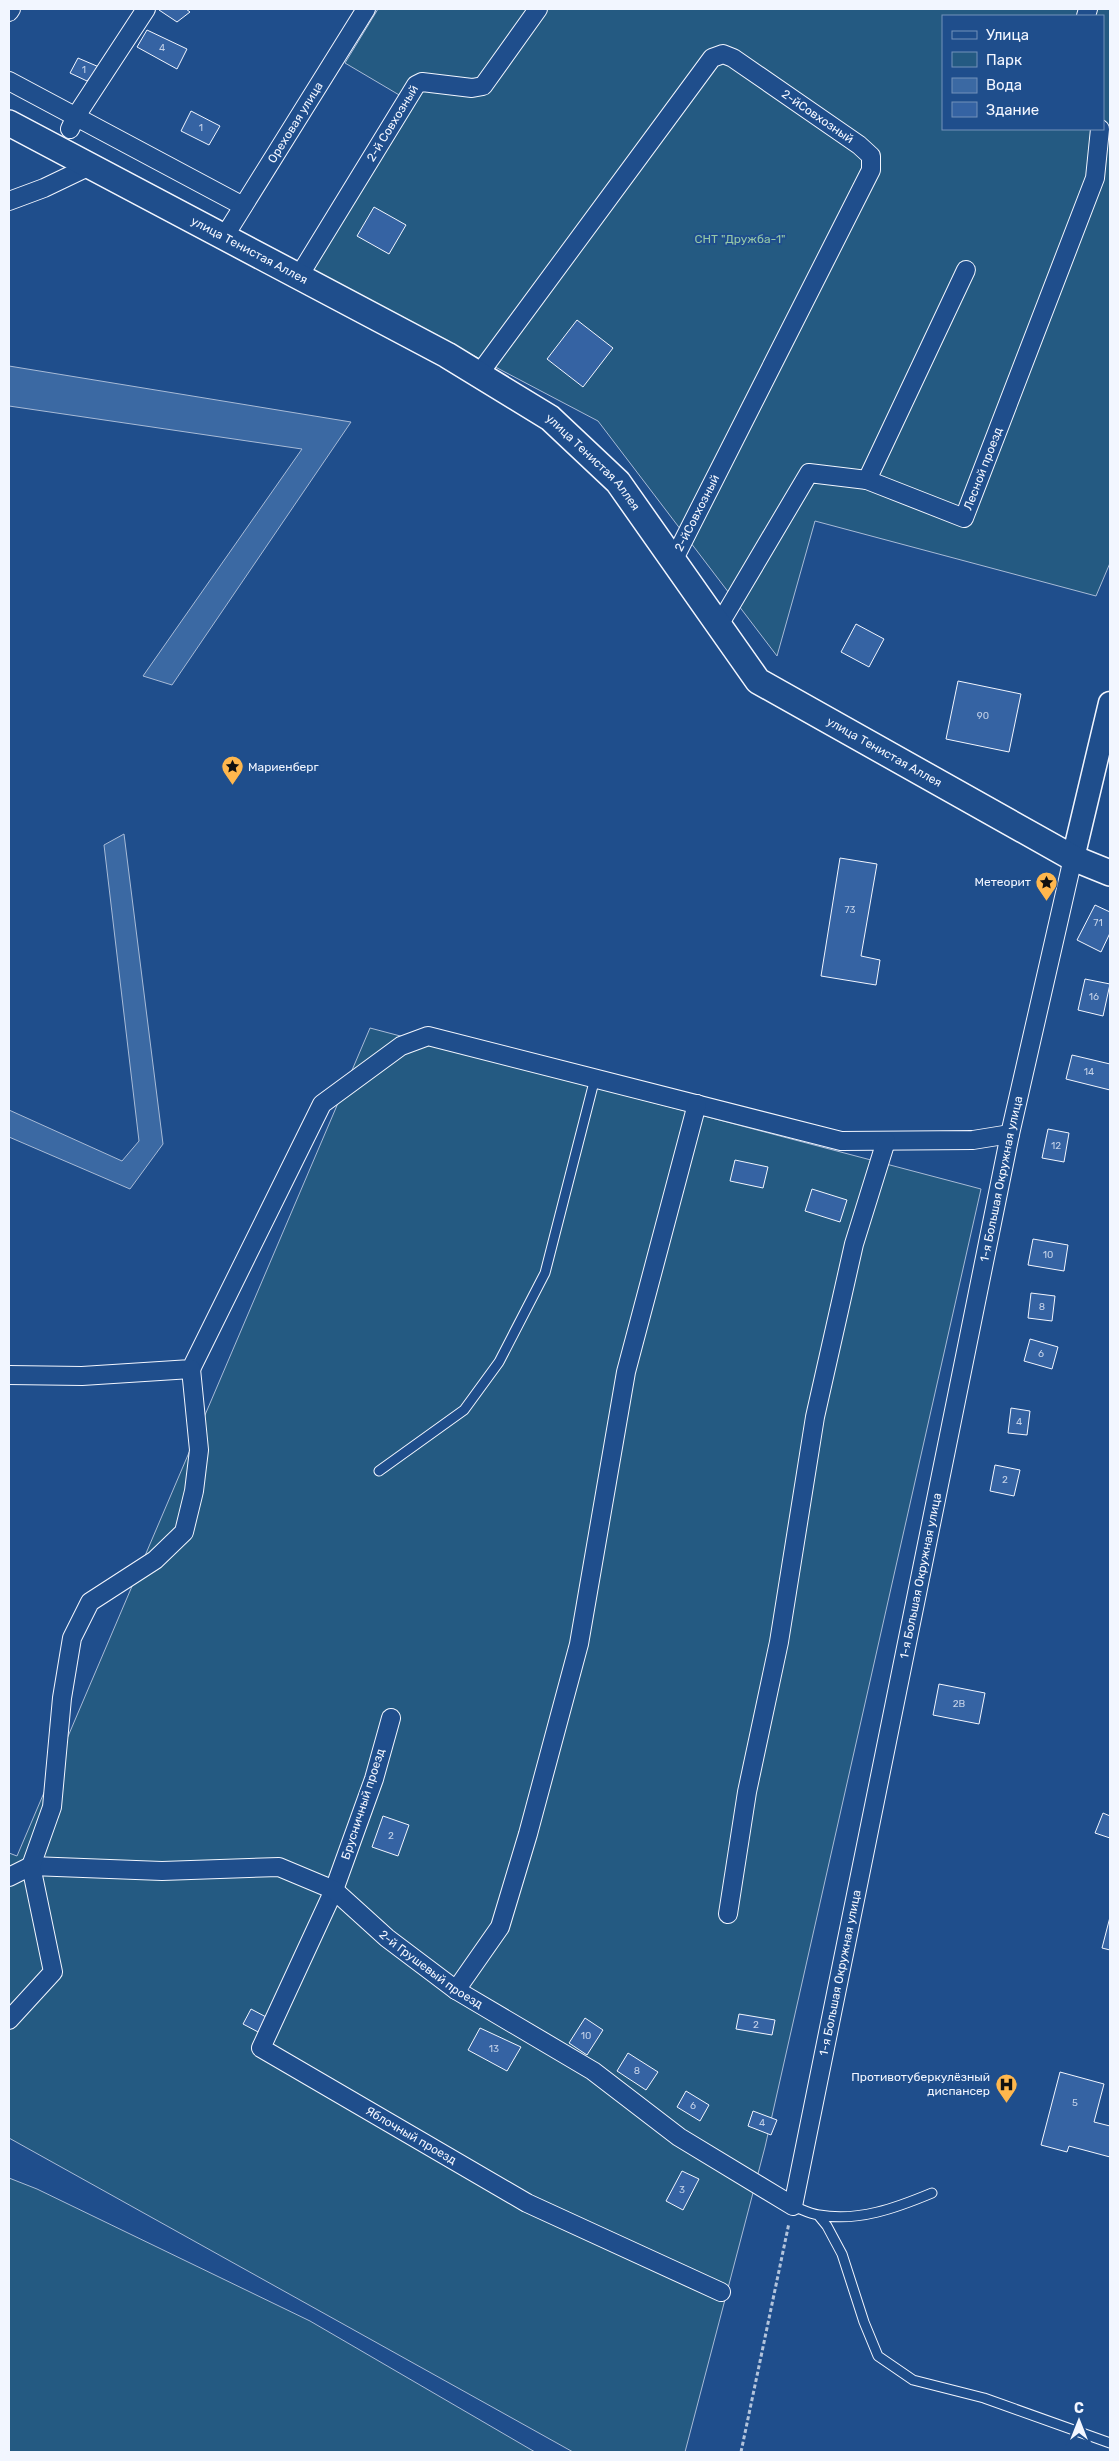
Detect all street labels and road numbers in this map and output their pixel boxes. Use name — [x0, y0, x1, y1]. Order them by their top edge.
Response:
street label: Ореховая улица — [265, 79, 326, 165]
street label: 2-й Совхозный — [364, 83, 421, 164]
street label: 2-йСовхозный — [779, 87, 856, 146]
street label: улица Тенистая Аллея — [189, 214, 310, 287]
street label: улица Тенистая Аллея — [543, 410, 643, 513]
street label: Лесной проезд — [961, 425, 1005, 512]
street label: 2-йСовхозный — [672, 472, 722, 554]
street label: улица Тенистая Аллея — [824, 714, 944, 790]
street label: 1-я Большая Окружная улица — [977, 1095, 1025, 1263]
street label: 1-я Большая Окружная улица — [897, 1492, 944, 1660]
street label: Брусничный проезд — [338, 1747, 388, 1861]
street label: 1-я Большая Окружная улица — [817, 1889, 864, 2057]
street label: 2-й Грушевый проезд — [376, 1927, 485, 2011]
street label: Яблочный проезд — [363, 2104, 459, 2167]

